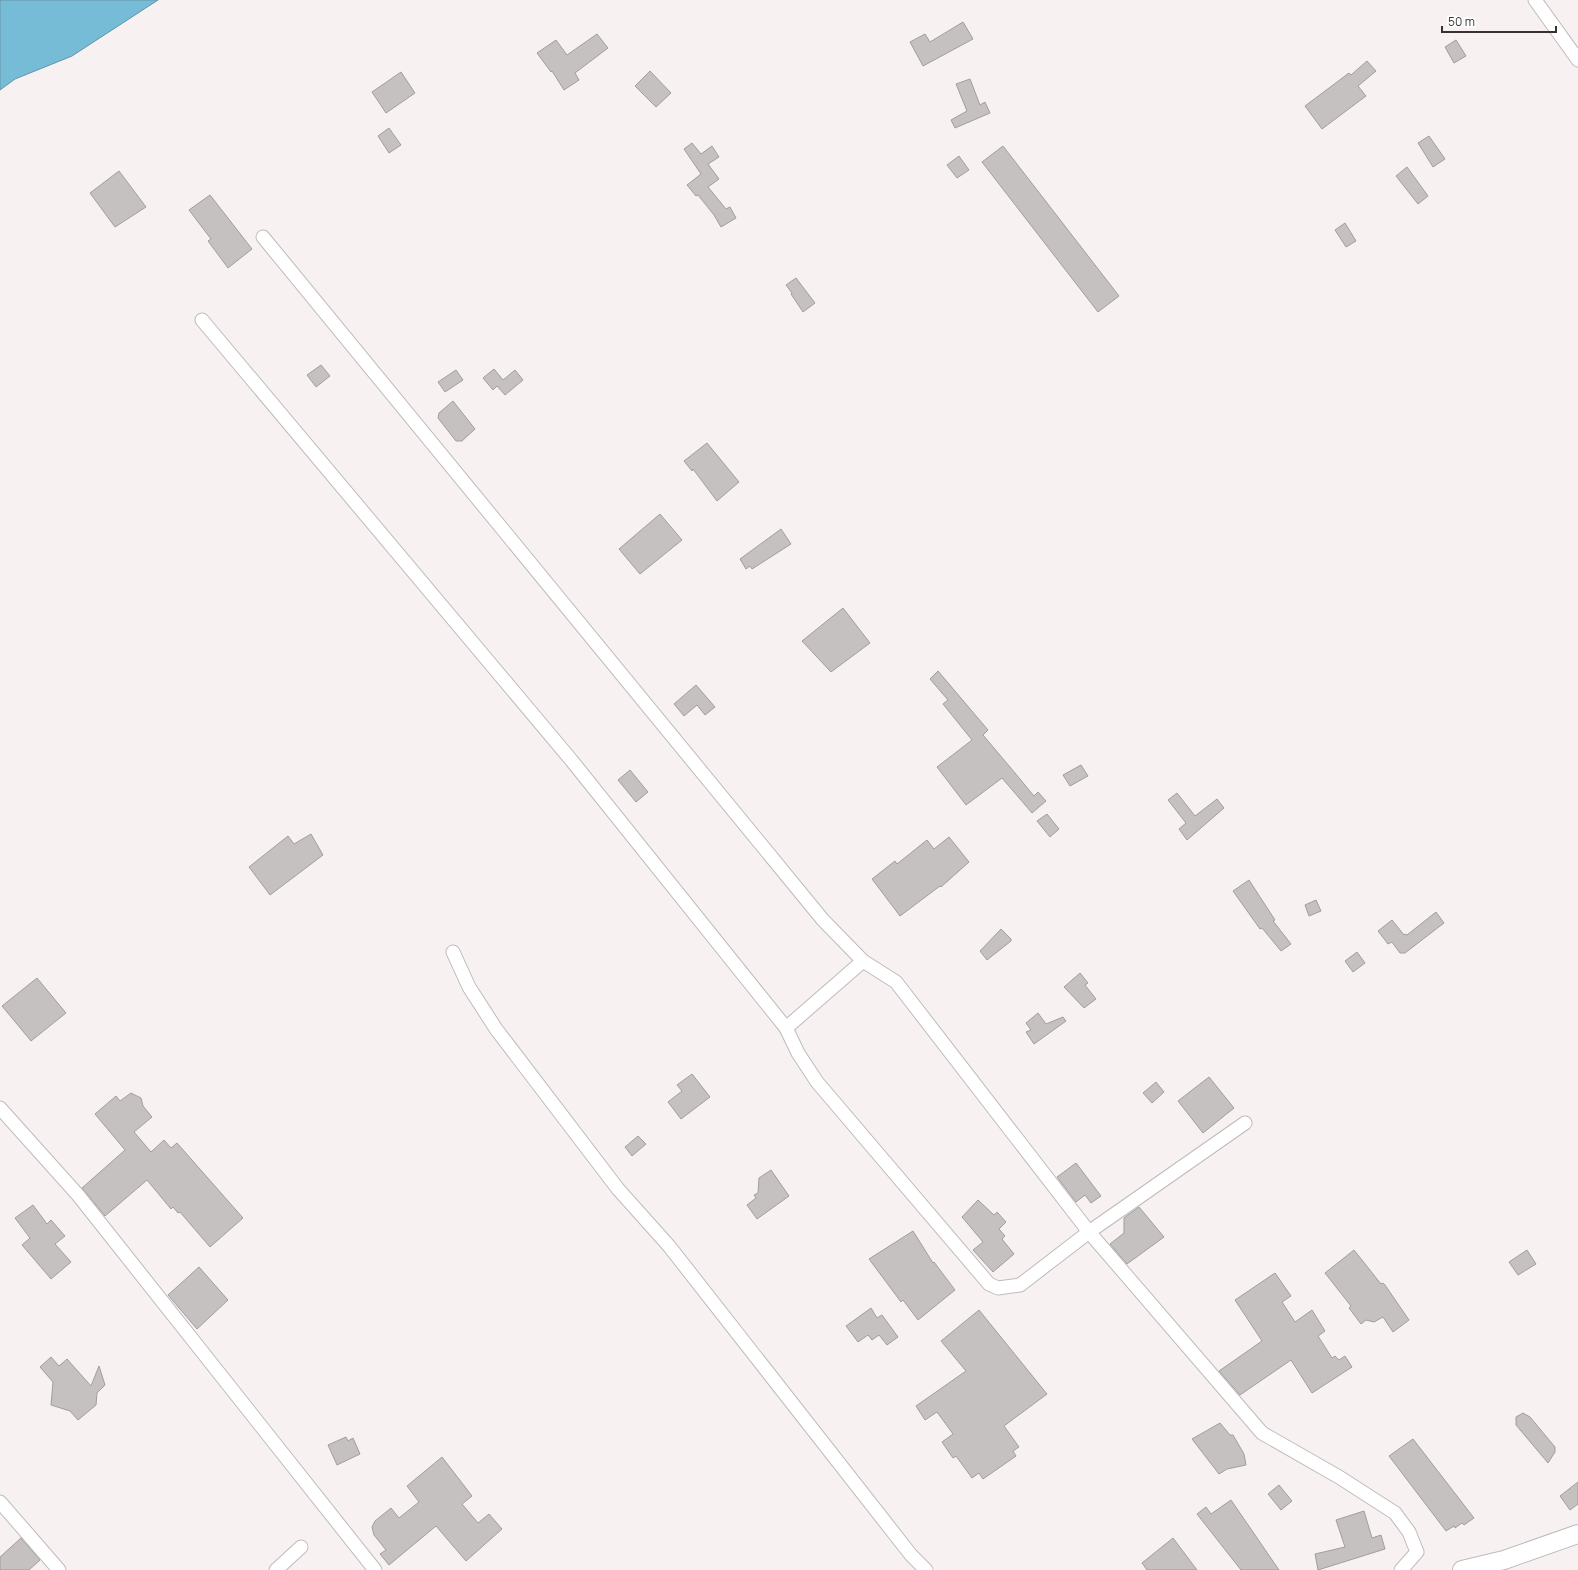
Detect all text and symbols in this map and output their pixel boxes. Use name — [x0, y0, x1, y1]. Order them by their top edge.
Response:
scale bar — [1442, 8, 1556, 34]
text: 50 m — [1448, 13, 1475, 30]

